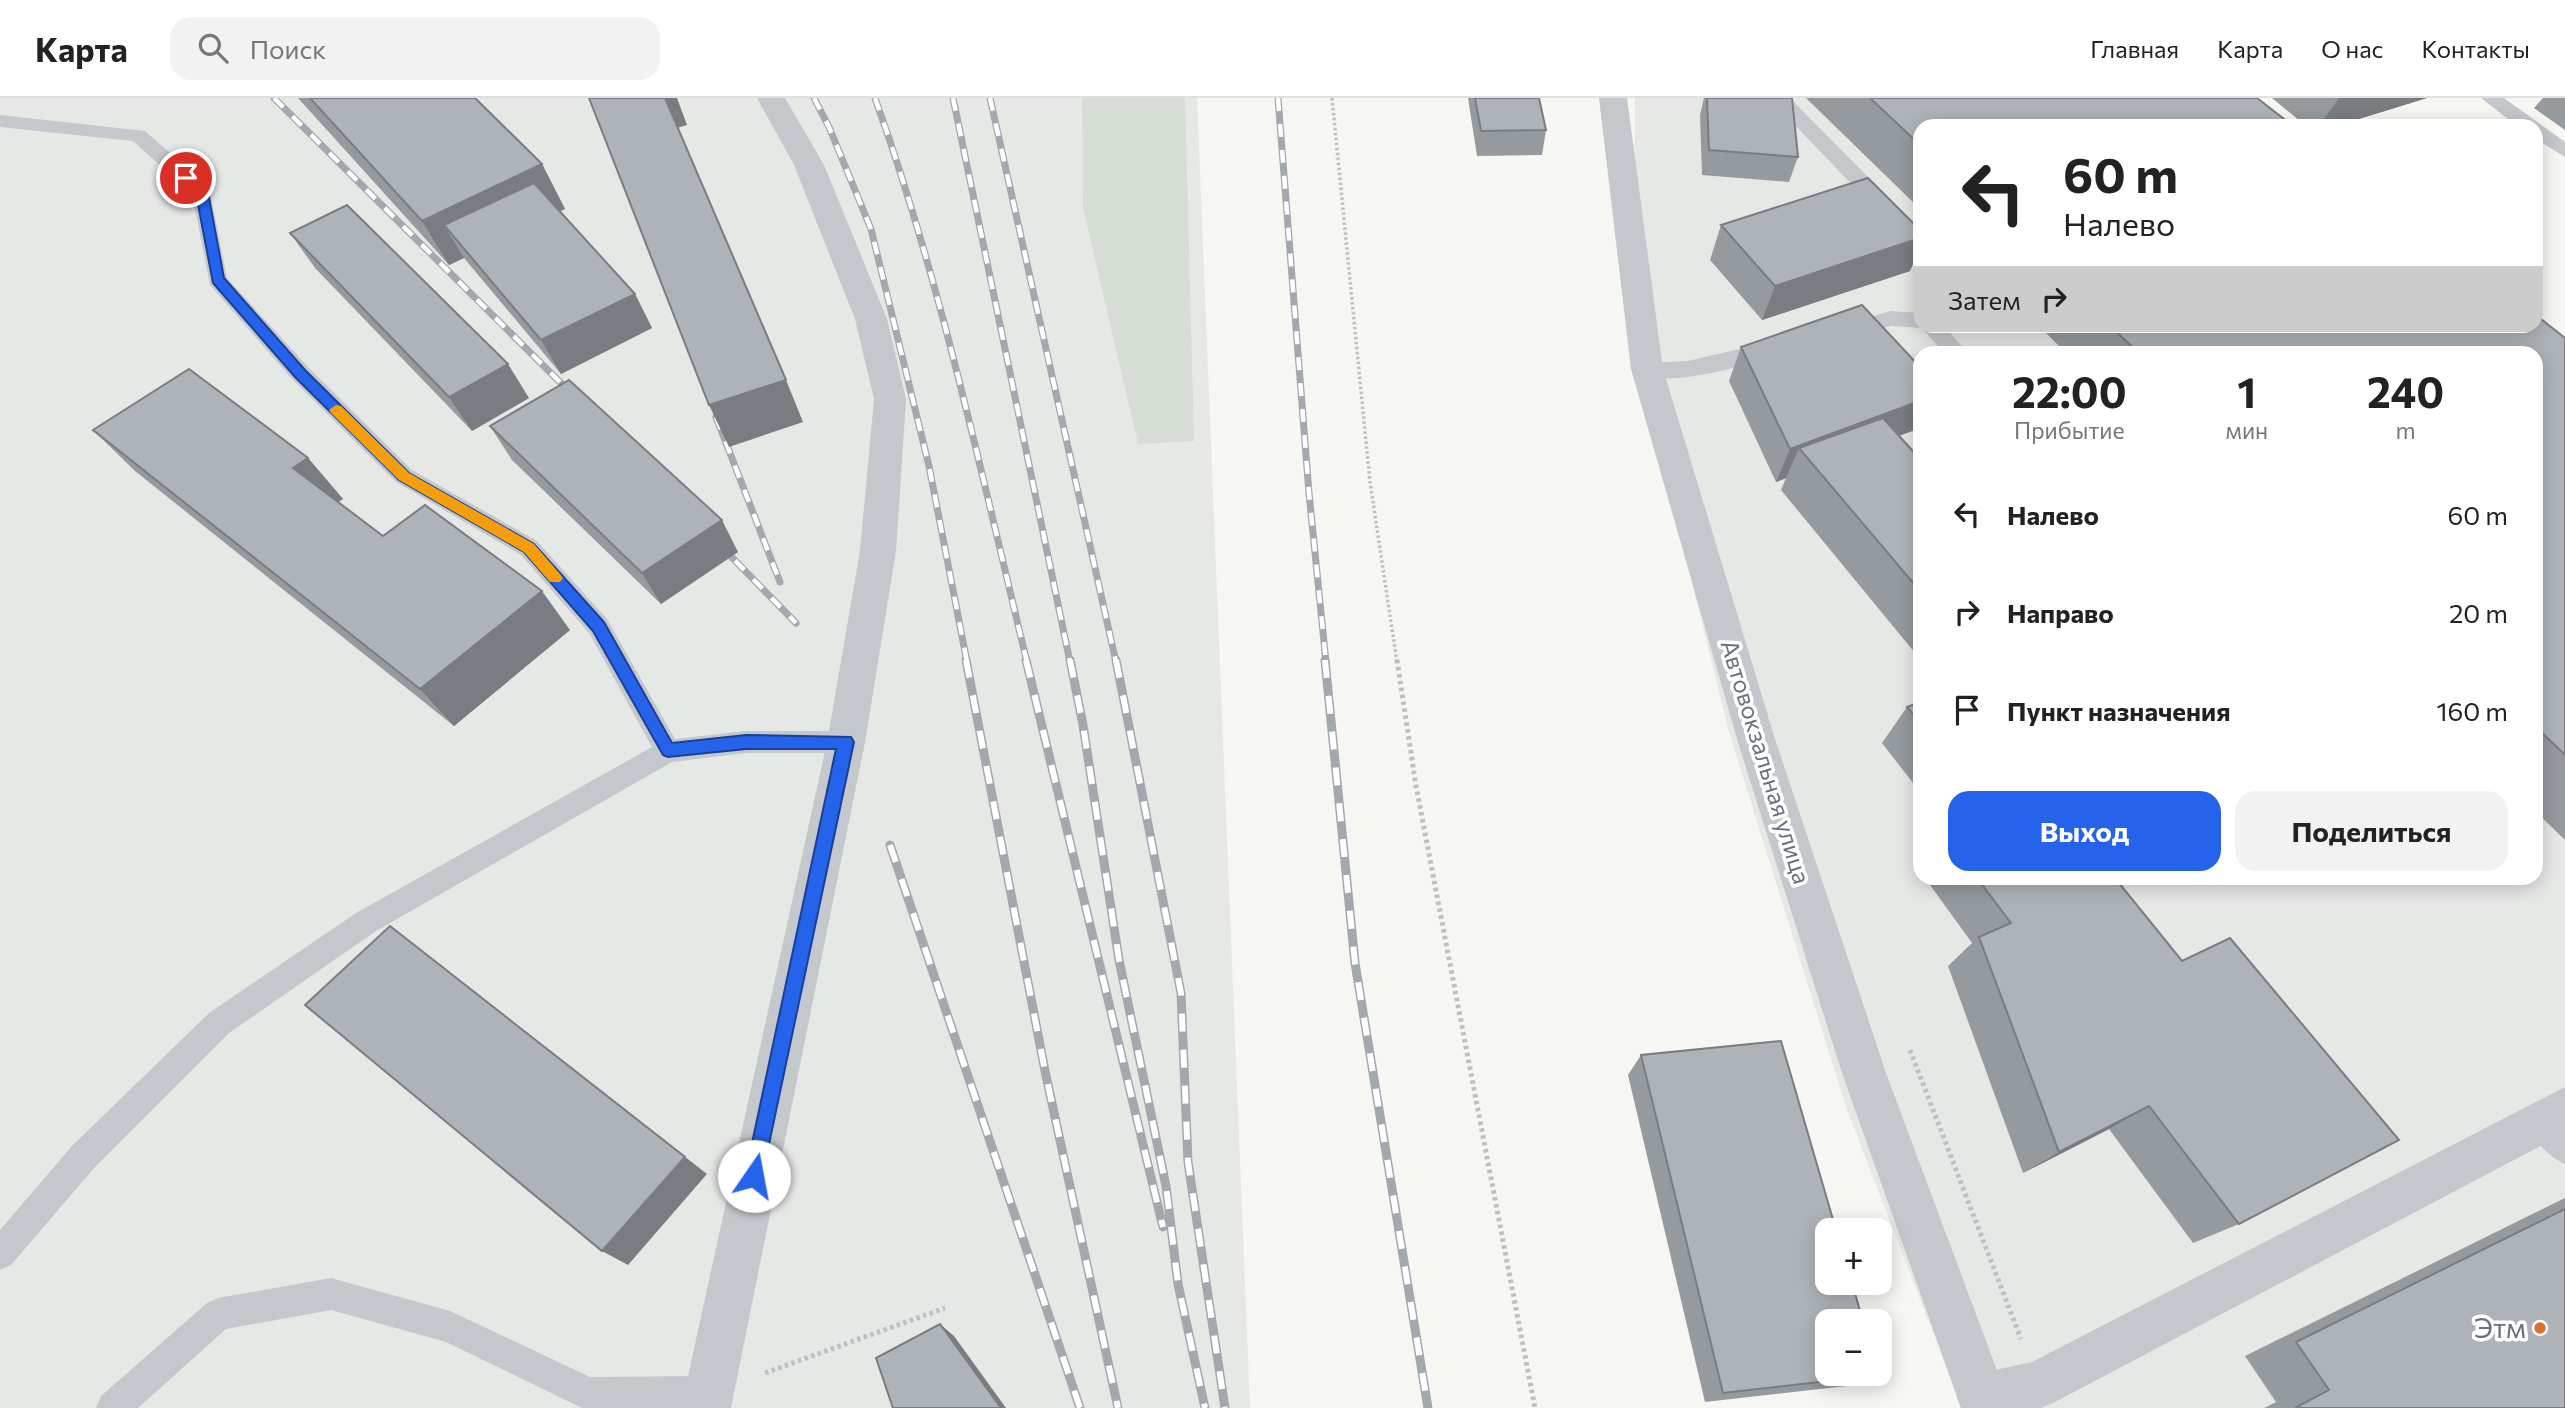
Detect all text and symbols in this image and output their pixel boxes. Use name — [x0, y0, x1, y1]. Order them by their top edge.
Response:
search box — [170, 17, 660, 80]
text: Карта — [35, 28, 128, 69]
icon: search — [194, 29, 232, 67]
text: Поиск — [250, 33, 326, 64]
text: Главная — [2090, 34, 2179, 63]
text: Карта — [2217, 34, 2283, 63]
text: О нас — [2321, 34, 2383, 63]
text: Контакты — [2421, 34, 2530, 63]
text: 60 m — [2063, 143, 2178, 203]
icon: left — [1948, 147, 2039, 238]
pin — [156, 148, 216, 208]
icon: arrive — [167, 159, 205, 197]
text: Налево — [2063, 203, 2175, 243]
icon: right — [2035, 280, 2073, 318]
text: Затем — [1948, 284, 2021, 315]
text: 22:00 — [2012, 365, 2127, 417]
text: 1 — [2237, 365, 2256, 417]
text: 240 — [2367, 365, 2444, 417]
text: Прибытие — [2014, 416, 2125, 444]
text: мин — [2226, 416, 2268, 444]
text: m — [2396, 416, 2416, 444]
icon: left — [1948, 495, 1986, 533]
text: Налево — [2007, 499, 2099, 530]
text: 60 m — [2448, 499, 2508, 530]
icon: right — [1948, 593, 1986, 631]
text: Направо — [2007, 597, 2114, 628]
text: 20 m — [2449, 597, 2508, 628]
street label: Автовокзальная улица — [1715, 636, 1817, 887]
icon: arrive — [1948, 691, 1986, 729]
text: Пункт назначения — [2007, 695, 2231, 726]
text: 160 m — [2436, 695, 2508, 726]
button: Выход — [1948, 791, 2221, 871]
button: Поделиться — [2235, 791, 2508, 871]
position arrow — [717, 1139, 791, 1213]
map controls — [1815, 1218, 1892, 1386]
button: + — [1815, 1218, 1892, 1295]
button: − — [1815, 1309, 1892, 1386]
place label: Этм — [2474, 1310, 2526, 1344]
marker: Этм — [2532, 1320, 2548, 1336]

